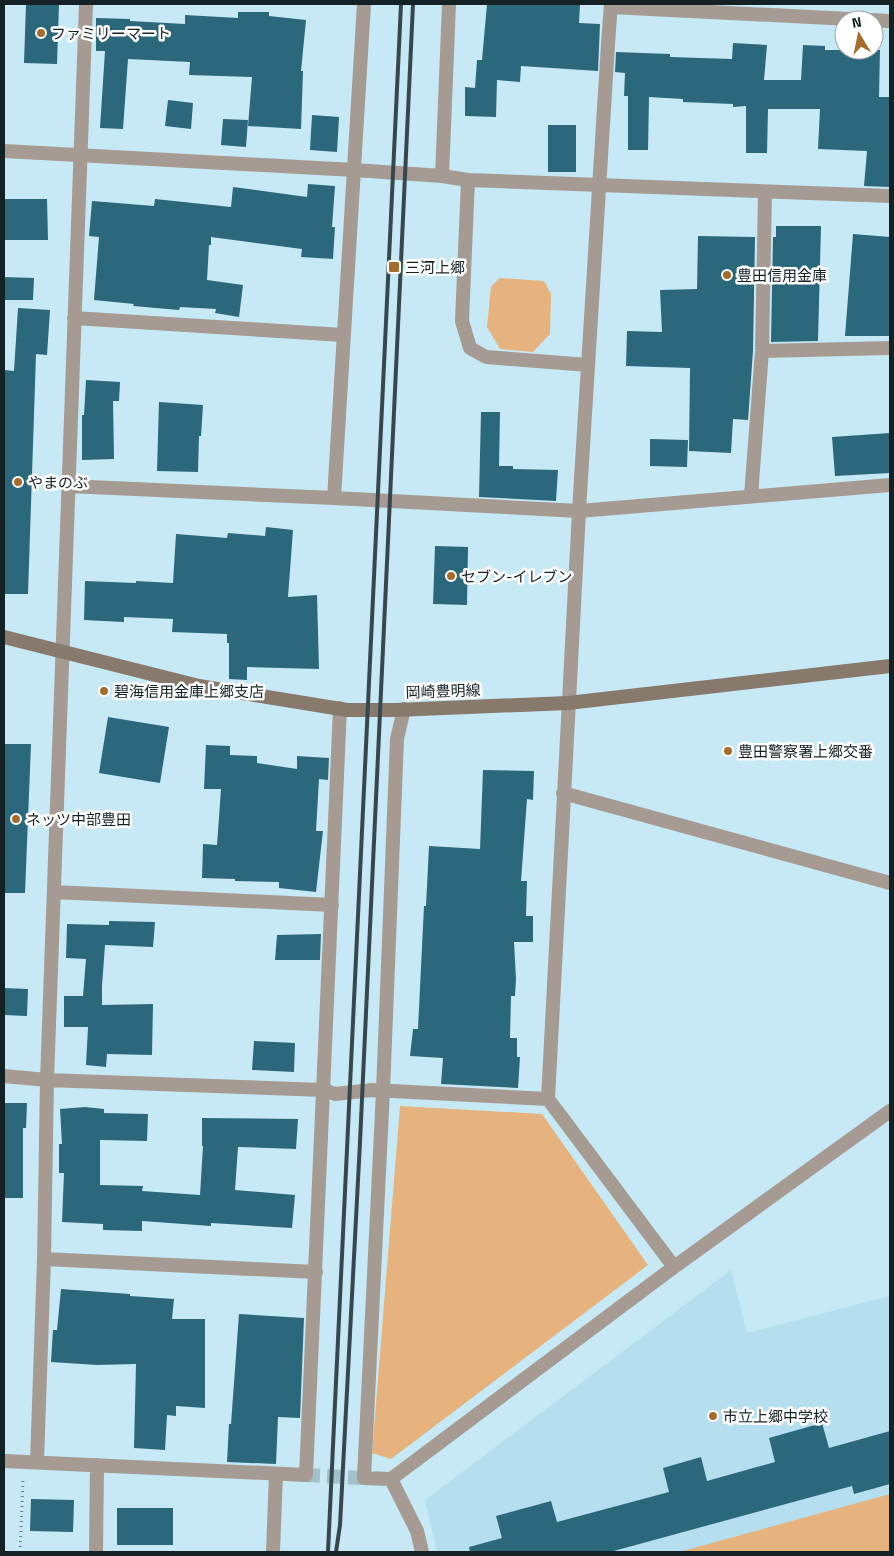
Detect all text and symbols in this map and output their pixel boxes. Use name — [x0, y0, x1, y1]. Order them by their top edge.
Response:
north arrow — [834, 10, 884, 60]
text: N — [850, 11, 863, 33]
place label: ファミリーマート — [51, 22, 171, 45]
marker: ファミリーマート — [35, 27, 47, 39]
place label: 三河上郷 — [405, 256, 465, 279]
marker: 三河上郷 — [387, 260, 401, 274]
place label: 豊田信用金庫 — [737, 264, 827, 287]
marker: 豊田信用金庫 — [721, 269, 733, 281]
place label: やまのぶ — [28, 471, 88, 494]
marker: やまのぶ — [12, 476, 24, 488]
place label: セブン-イレブン — [461, 565, 573, 588]
marker: セブン-イレブン — [445, 570, 457, 582]
street label: 岡崎豊明線 — [405, 678, 481, 704]
place label: 碧海信用金庫上郷支店 — [114, 680, 264, 703]
marker: 碧海信用金庫上郷支店 — [98, 685, 110, 697]
place label: 豊田警察署上郷交番 — [738, 740, 873, 763]
marker: 豊田警察署上郷交番 — [722, 745, 734, 757]
place label: ネッツ中部豊田 — [26, 808, 131, 831]
marker: ネッツ中部豊田 — [10, 813, 22, 825]
place label: 市立上郷中学校 — [723, 1405, 828, 1428]
marker: 市立上郷中学校 — [707, 1410, 719, 1422]

